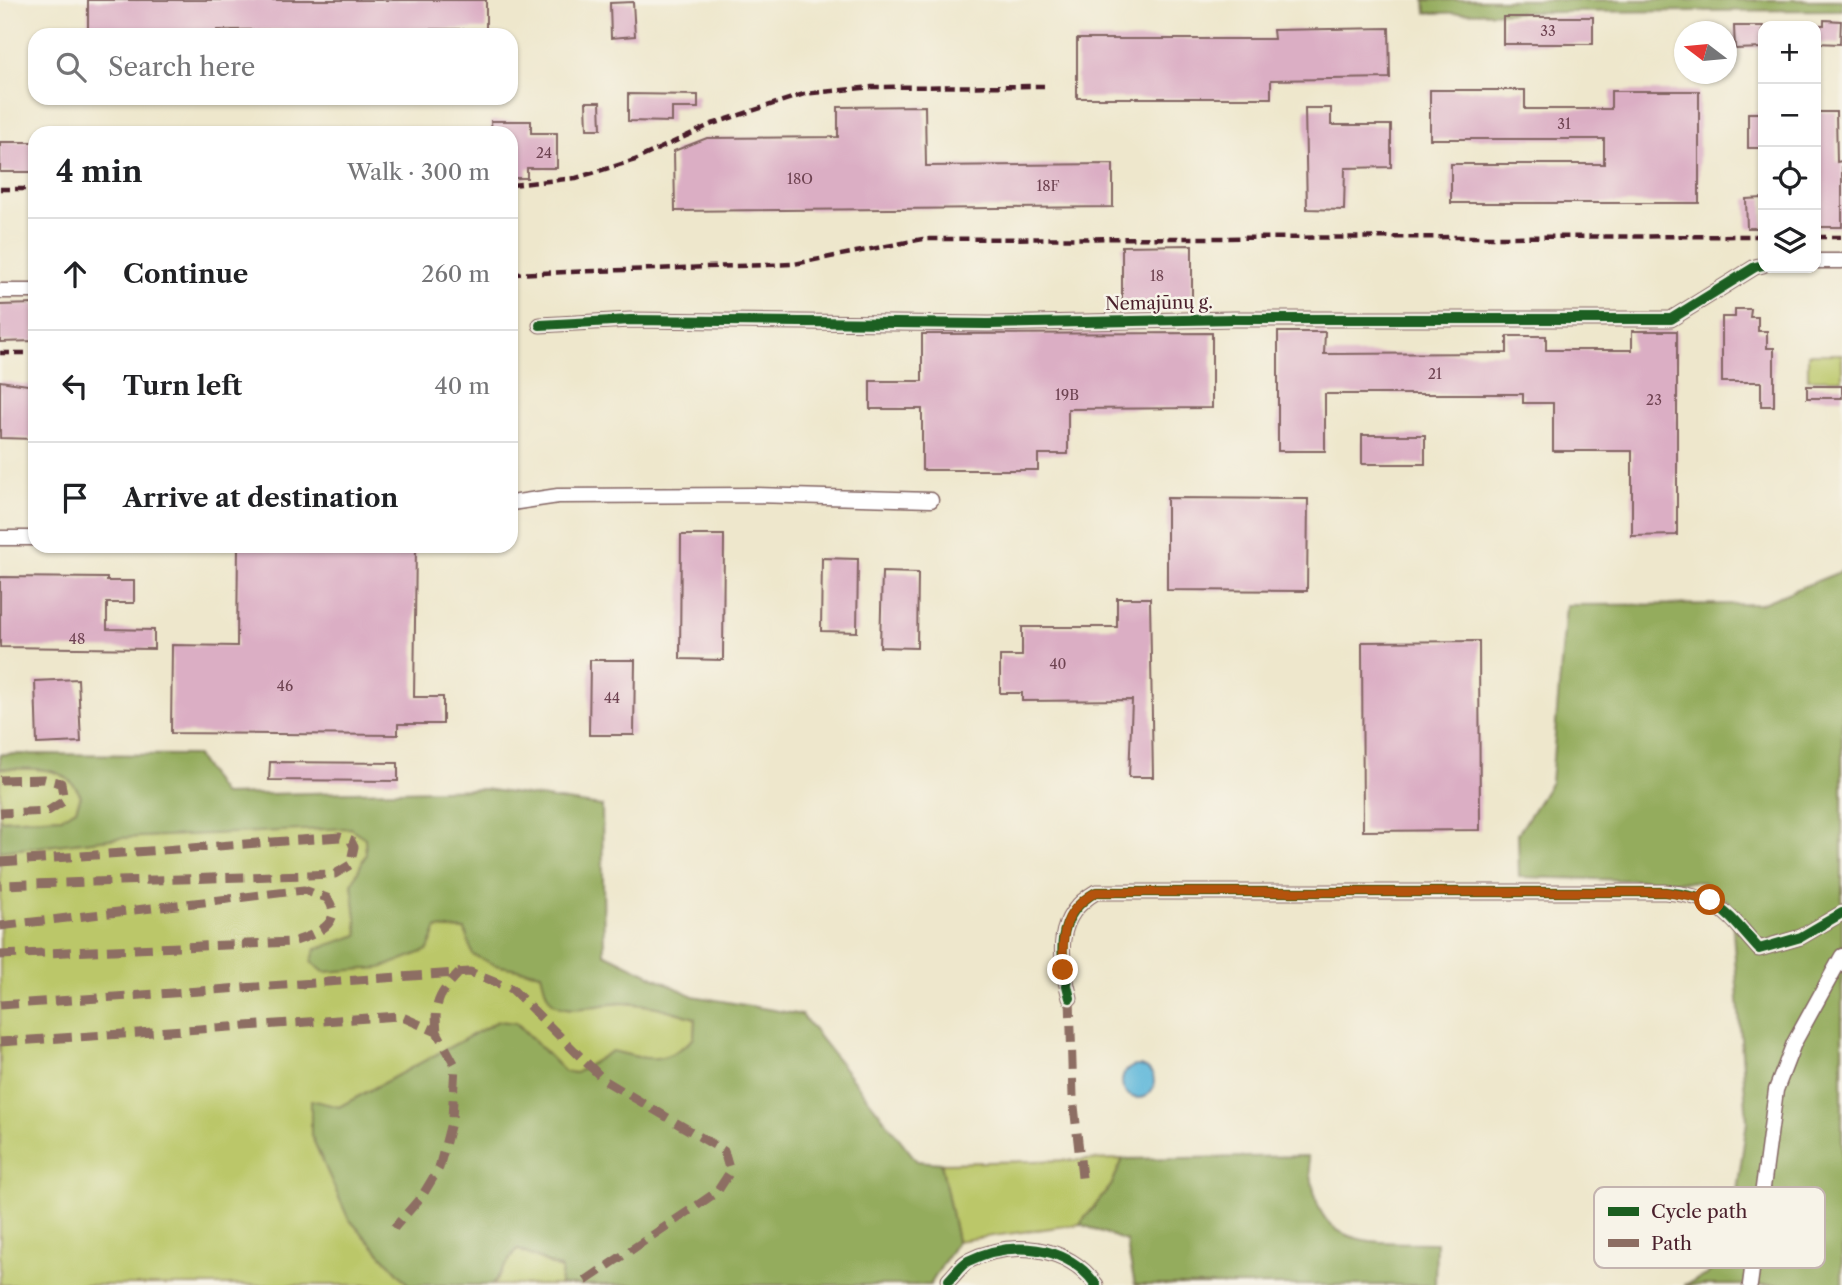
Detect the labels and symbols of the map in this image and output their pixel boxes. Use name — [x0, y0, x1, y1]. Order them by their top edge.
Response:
north arrow — [1674, 21, 1737, 84]
house number: 33 — [1540, 22, 1556, 40]
house number: 31 — [1557, 115, 1571, 133]
house number: 24 — [536, 144, 552, 162]
house number: 18O — [787, 170, 813, 188]
house number: 18F — [1036, 177, 1060, 195]
house number: 18 — [1150, 267, 1164, 285]
street label: Nemajūnų g. — [1105, 291, 1213, 315]
house number: 21 — [1428, 365, 1442, 383]
house number: 19B — [1055, 386, 1079, 404]
house number: 23 — [1646, 391, 1662, 409]
house number: 48 — [69, 630, 85, 648]
house number: 40 — [1050, 655, 1067, 673]
house number: 46 — [277, 677, 293, 695]
house number: 44 — [604, 689, 620, 707]
route start — [1694, 884, 1725, 915]
route end — [1047, 954, 1078, 985]
legend — [1594, 1187, 1825, 1268]
text: Cycle path — [1651, 1200, 1747, 1223]
text: Path — [1651, 1232, 1692, 1255]

